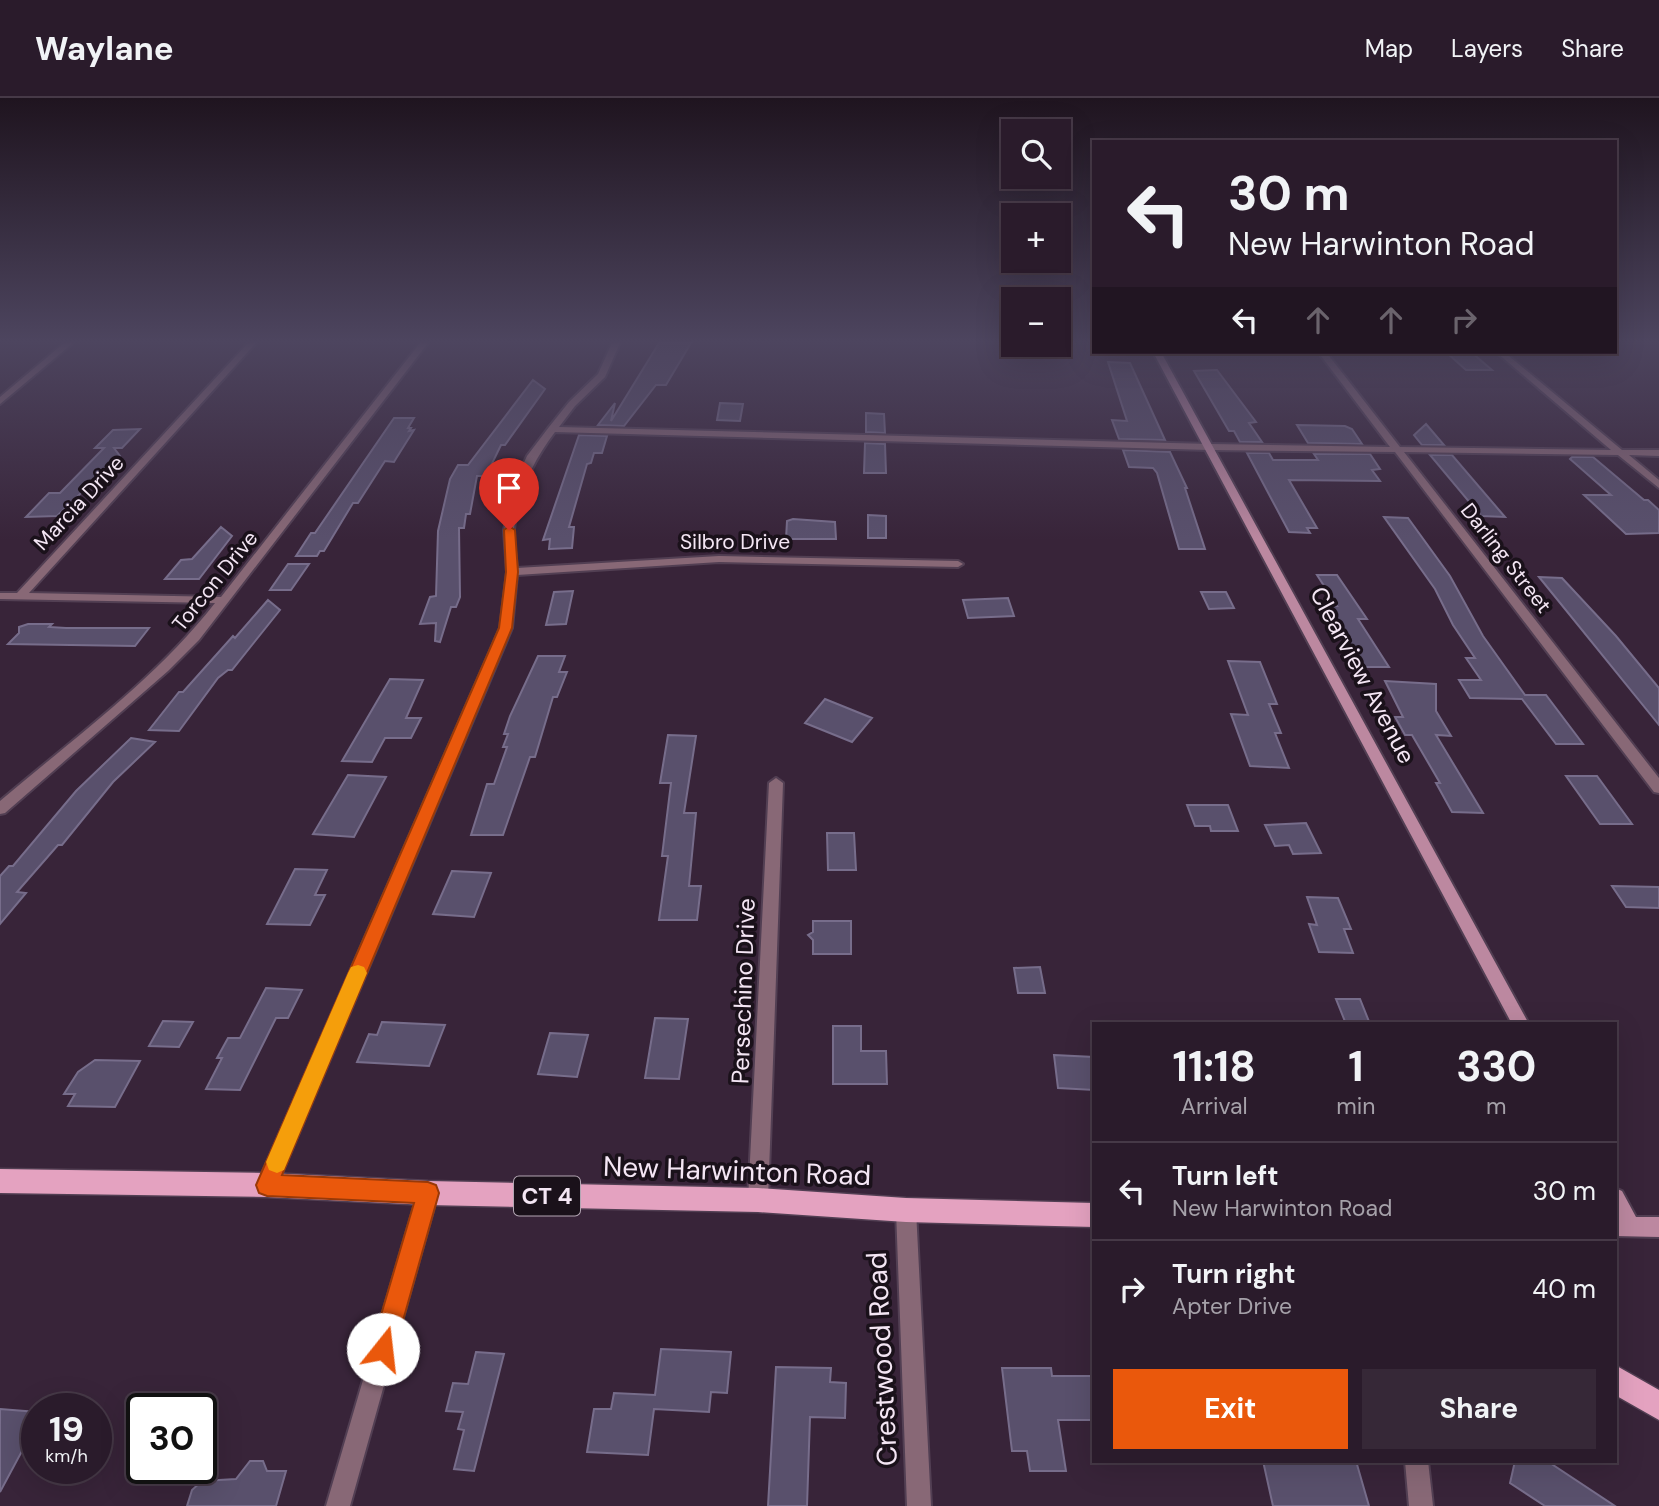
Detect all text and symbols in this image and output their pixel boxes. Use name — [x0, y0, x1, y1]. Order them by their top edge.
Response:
text: Waylane — [35, 27, 174, 70]
text: Map — [1365, 33, 1413, 64]
text: Layers — [1451, 33, 1523, 64]
text: Share — [1561, 33, 1624, 64]
map controls — [1001, 119, 1071, 357]
button: search — [1001, 119, 1071, 189]
text: 30 m — [1228, 161, 1350, 225]
icon: left — [1113, 168, 1204, 259]
button: + — [1001, 203, 1071, 273]
text: New Harwinton Road — [1228, 223, 1535, 265]
button: − — [1001, 287, 1071, 357]
icon: left — [1226, 301, 1264, 339]
icon: ahead — [1299, 301, 1337, 339]
icon: ahead — [1372, 301, 1410, 339]
icon: right — [1445, 301, 1483, 339]
street label: Marcia Drive — [28, 449, 130, 557]
pin — [479, 458, 539, 530]
icon: arrive — [490, 469, 528, 507]
street label: Darling Street — [1454, 497, 1558, 619]
street label: Torcon Drive — [166, 525, 264, 637]
street label: Silbro Drive — [680, 528, 790, 556]
street label: Clearview Avenue — [1303, 581, 1423, 769]
street label: Persechino Drive — [724, 898, 762, 1084]
text: 11:18 — [1173, 1039, 1256, 1094]
text: 1 — [1348, 1039, 1364, 1094]
text: 330 — [1456, 1039, 1536, 1094]
text: Arrival — [1181, 1091, 1248, 1121]
text: min — [1336, 1091, 1376, 1121]
text: m — [1486, 1091, 1506, 1121]
street label: New Harwinton Road — [602, 1148, 872, 1194]
text: Turn left — [1172, 1159, 1279, 1193]
icon: left — [1113, 1172, 1151, 1210]
text: 30 m — [1533, 1174, 1596, 1208]
road number: CT 4 — [514, 1176, 580, 1216]
text: New Harwinton Road — [1172, 1193, 1392, 1223]
street label: Crestwood Road — [858, 1251, 906, 1467]
text: Turn right — [1172, 1257, 1296, 1291]
icon: right — [1113, 1270, 1151, 1308]
text: 40 m — [1532, 1272, 1596, 1306]
text: Apter Drive — [1172, 1291, 1292, 1321]
position arrow — [346, 1312, 420, 1386]
button: Exit — [1113, 1369, 1348, 1449]
button: Share — [1362, 1369, 1596, 1449]
speed limit sign: 30 — [126, 1393, 217, 1484]
text: 19 — [49, 1406, 84, 1452]
text: km/h — [45, 1444, 88, 1468]

